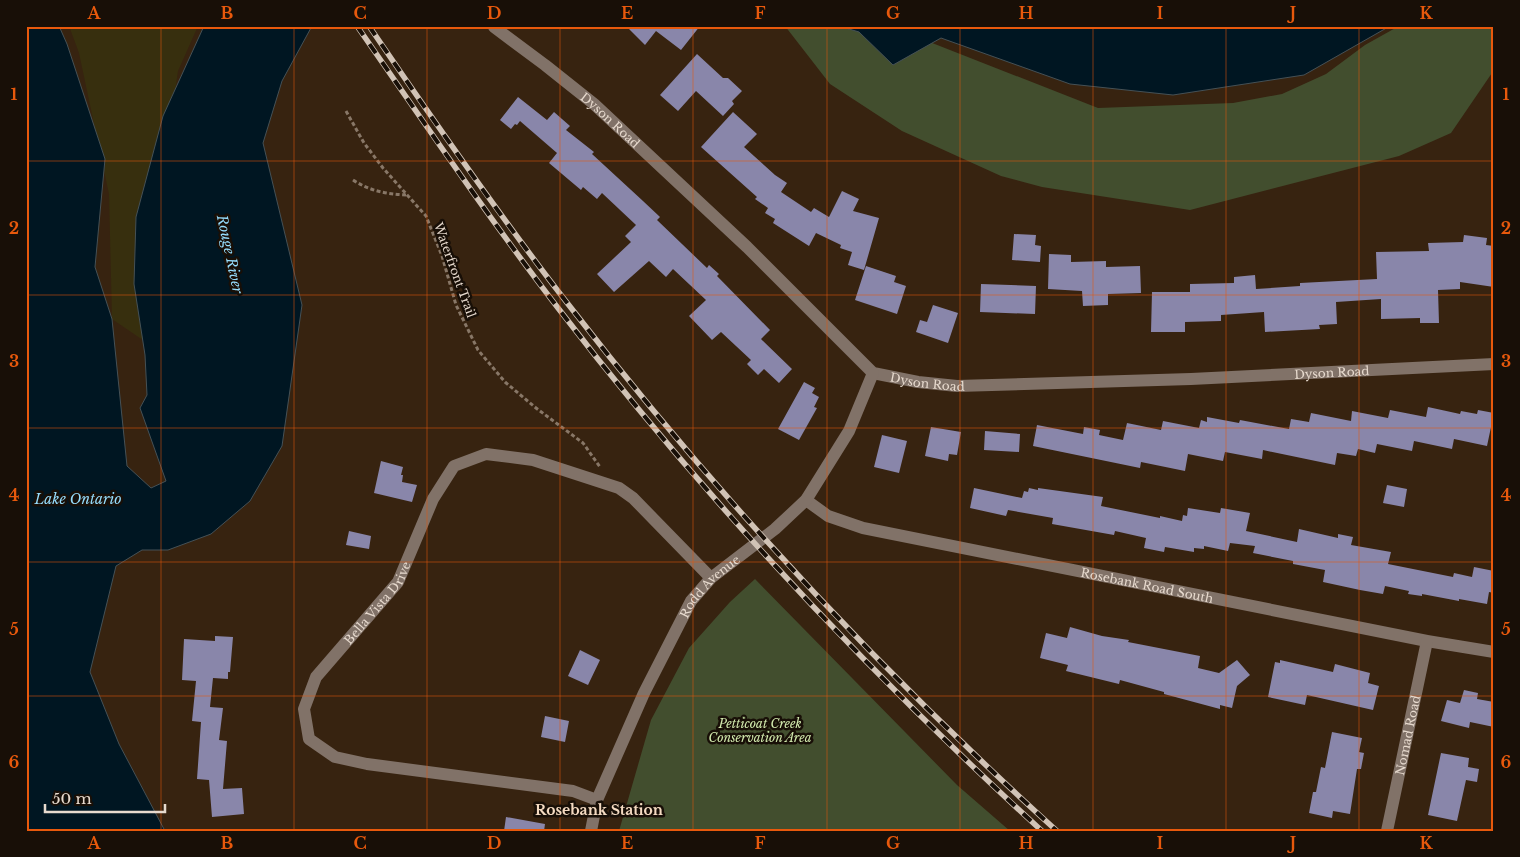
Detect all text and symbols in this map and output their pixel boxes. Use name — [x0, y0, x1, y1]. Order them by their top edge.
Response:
text: A — [87, 3, 102, 23]
text: B — [221, 3, 234, 23]
text: C — [353, 3, 367, 23]
text: D — [487, 3, 501, 23]
text: E — [621, 3, 633, 23]
text: F — [754, 3, 766, 23]
text: G — [886, 3, 900, 23]
text: H — [1018, 3, 1034, 23]
text: I — [1157, 3, 1164, 23]
text: J — [1287, 3, 1296, 23]
text: K — [1419, 3, 1433, 23]
text: 1 — [11, 84, 18, 104]
text: 1 — [1503, 84, 1510, 104]
street label: Dyson Road — [578, 89, 643, 151]
water label: Rouge River — [213, 212, 247, 296]
text: 2 — [9, 218, 19, 238]
text: 2 — [1501, 218, 1511, 238]
street label: Waterfront Trail — [430, 219, 479, 320]
text: 3 — [9, 351, 19, 371]
text: 3 — [1501, 351, 1511, 371]
street label: Dyson Road — [1294, 363, 1370, 381]
street label: Dyson Road — [889, 369, 965, 394]
text: 4 — [9, 485, 19, 505]
text: 4 — [1501, 485, 1511, 505]
water label: Lake Ontario — [33, 490, 122, 508]
street label: Rodd Avenue — [676, 551, 743, 620]
street label: Bella Vista Drive — [340, 559, 413, 647]
street label: Rosebank Road South — [1080, 564, 1215, 606]
text: 5 — [9, 619, 19, 639]
text: 5 — [1501, 619, 1511, 639]
street label: Nomad Road — [1391, 694, 1423, 776]
park label: Petticoat Creek Conservation Area — [709, 716, 812, 745]
text: 6 — [9, 752, 20, 772]
text: 6 — [1501, 752, 1512, 772]
scale bar — [45, 782, 165, 814]
text: 50 m — [52, 789, 92, 808]
district label: Rosebank Station — [535, 801, 663, 819]
text: A — [87, 833, 102, 853]
text: B — [221, 833, 234, 853]
text: C — [353, 833, 367, 853]
text: D — [487, 833, 501, 853]
text: E — [621, 833, 633, 853]
text: F — [754, 833, 766, 853]
text: G — [886, 833, 900, 853]
text: H — [1018, 833, 1034, 853]
text: I — [1157, 833, 1164, 853]
text: J — [1287, 833, 1296, 853]
text: K — [1419, 833, 1433, 853]

